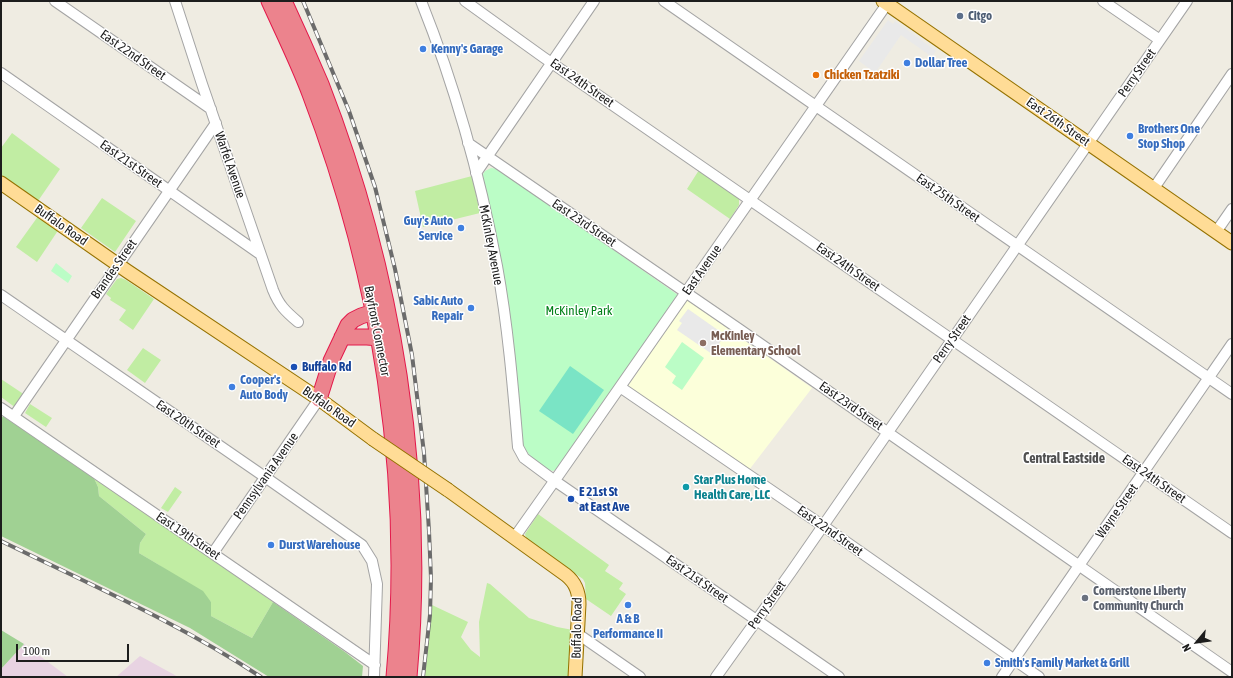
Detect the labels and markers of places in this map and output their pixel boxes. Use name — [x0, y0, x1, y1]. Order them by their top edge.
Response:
place label: Citgo — [968, 8, 992, 24]
marker: Citgo — [955, 11, 965, 21]
place label: Kenny's Garage — [431, 41, 503, 57]
marker: Kenny's Garage — [418, 44, 428, 54]
place label: Dollar Tree — [915, 55, 967, 71]
marker: Dollar Tree — [902, 58, 912, 68]
place label: Chicken Tzatziki — [824, 67, 899, 83]
marker: Chicken Tzatziki — [811, 70, 821, 80]
place label: Brothers One Stop Shop — [1138, 121, 1200, 152]
marker: Brothers One Stop Shop — [1125, 131, 1135, 141]
place label: Guy's Auto Service — [404, 213, 453, 244]
marker: Guy's Auto Service — [456, 223, 466, 233]
place label: Sabic Auto Repair — [413, 293, 463, 324]
marker: Sabic Auto Repair — [466, 303, 476, 313]
place label: McKinley Elementary School — [711, 328, 800, 359]
marker: McKinley Elementary School — [698, 338, 708, 348]
place label: Buffalo Rd — [302, 359, 351, 375]
marker: Buffalo Rd — [289, 362, 299, 372]
place label: Cooper's Auto Body — [240, 372, 288, 403]
marker: Cooper's Auto Body — [227, 382, 237, 392]
place label: Star Plus Home Health Care, LLC — [694, 472, 770, 503]
marker: Star Plus Home Health Care, LLC — [681, 482, 691, 492]
place label: E 21st St at East Ave — [579, 484, 630, 515]
marker: E 21st St at East Ave — [566, 494, 576, 504]
place label: Durst Warehouse — [279, 537, 361, 553]
marker: Durst Warehouse — [266, 540, 276, 550]
place label: Cornerstone Liberty Community Church — [1093, 583, 1186, 614]
marker: Cornerstone Liberty Community Church — [1080, 593, 1090, 603]
marker: A & B Performance II — [623, 600, 633, 610]
place label: A & B Performance II — [593, 611, 663, 642]
place label: Smith's Family Market & Grill — [995, 655, 1130, 671]
marker: Smith's Family Market & Grill — [982, 658, 992, 668]

